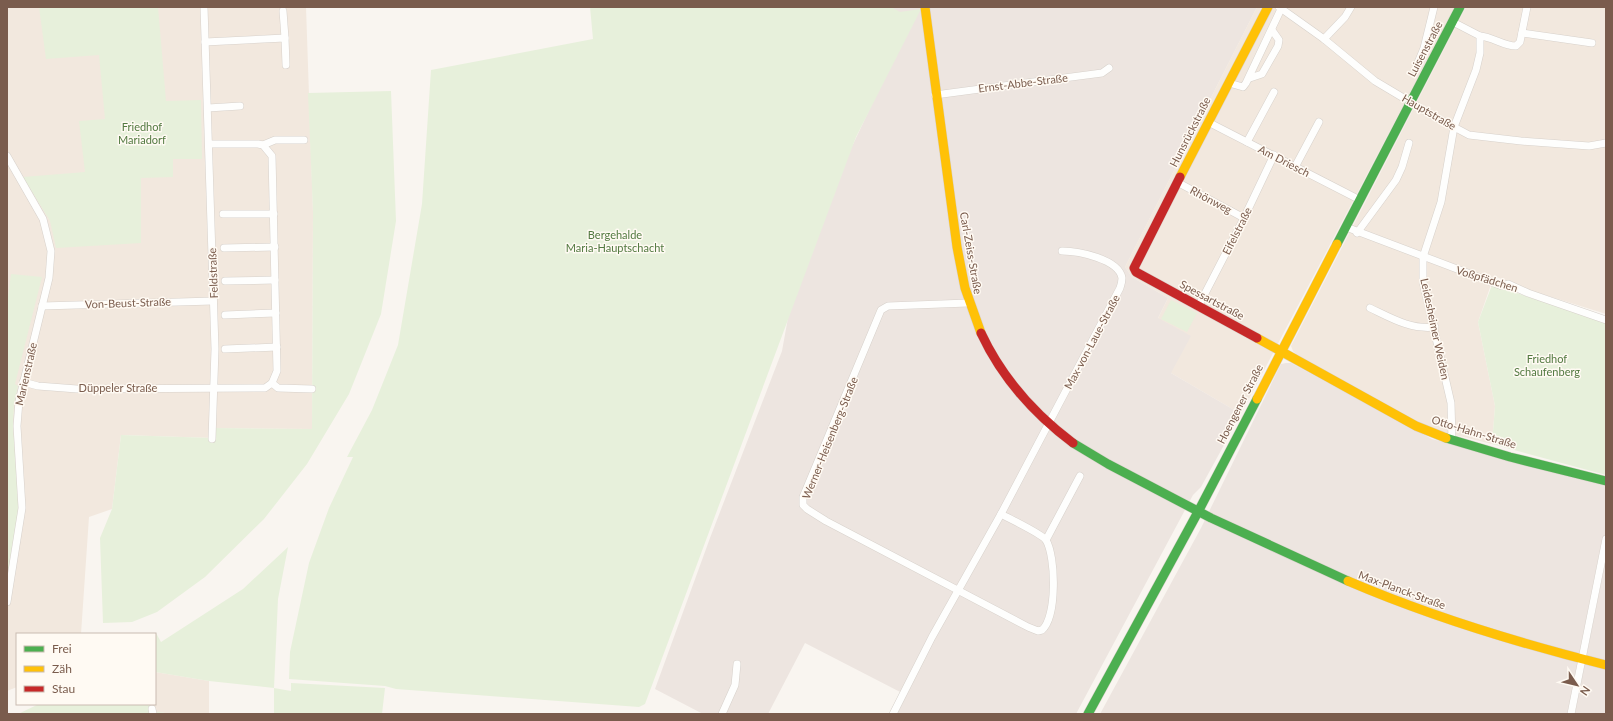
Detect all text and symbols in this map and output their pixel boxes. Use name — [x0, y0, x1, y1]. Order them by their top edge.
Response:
street label: Luisenstraße — [1404, 19, 1445, 79]
street label: Ernst-Abbe-Straße — [977, 71, 1069, 94]
street label: Hauptstraße — [1400, 91, 1459, 132]
street label: Hunsrückstraße — [1166, 95, 1213, 169]
park label: Friedhof Mariadorf — [118, 120, 166, 146]
street label: Am Driesch — [1256, 142, 1312, 179]
street label: Rhönweg — [1188, 183, 1235, 216]
street label: Eifelstraße — [1219, 205, 1254, 257]
street label: Carl-Zeiss-Straße — [958, 211, 985, 295]
park label: Bergehalde Maria-Hauptschacht — [566, 228, 664, 254]
street label: Feldstraße — [205, 247, 220, 299]
street label: Voßpfädchen — [1455, 263, 1520, 294]
street label: Spessartstraße — [1178, 277, 1247, 322]
street label: Leidesheimer Weiden — [1418, 277, 1453, 381]
street label: Max-von-Laue-Straße — [1061, 292, 1122, 391]
street label: Von-Beust-Straße — [85, 294, 171, 310]
street label: Marienstraße — [12, 341, 39, 407]
park label: Friedhof Schaufenberg — [1514, 352, 1580, 378]
street label: Hoengener Straße — [1214, 362, 1265, 446]
street label: Werner-Heisenberg-Straße — [799, 375, 860, 501]
street label: Düppeler Straße — [79, 381, 158, 394]
street label: Otto-Hahn-Straße — [1430, 412, 1518, 451]
street label: Max-Planck-Straße — [1357, 568, 1448, 611]
legend — [16, 633, 156, 705]
text: Frei — [52, 641, 72, 656]
text: Zäh — [52, 661, 72, 676]
north arrow — [1557, 665, 1597, 705]
text: Stau — [52, 681, 75, 696]
text: N — [1578, 684, 1593, 698]

